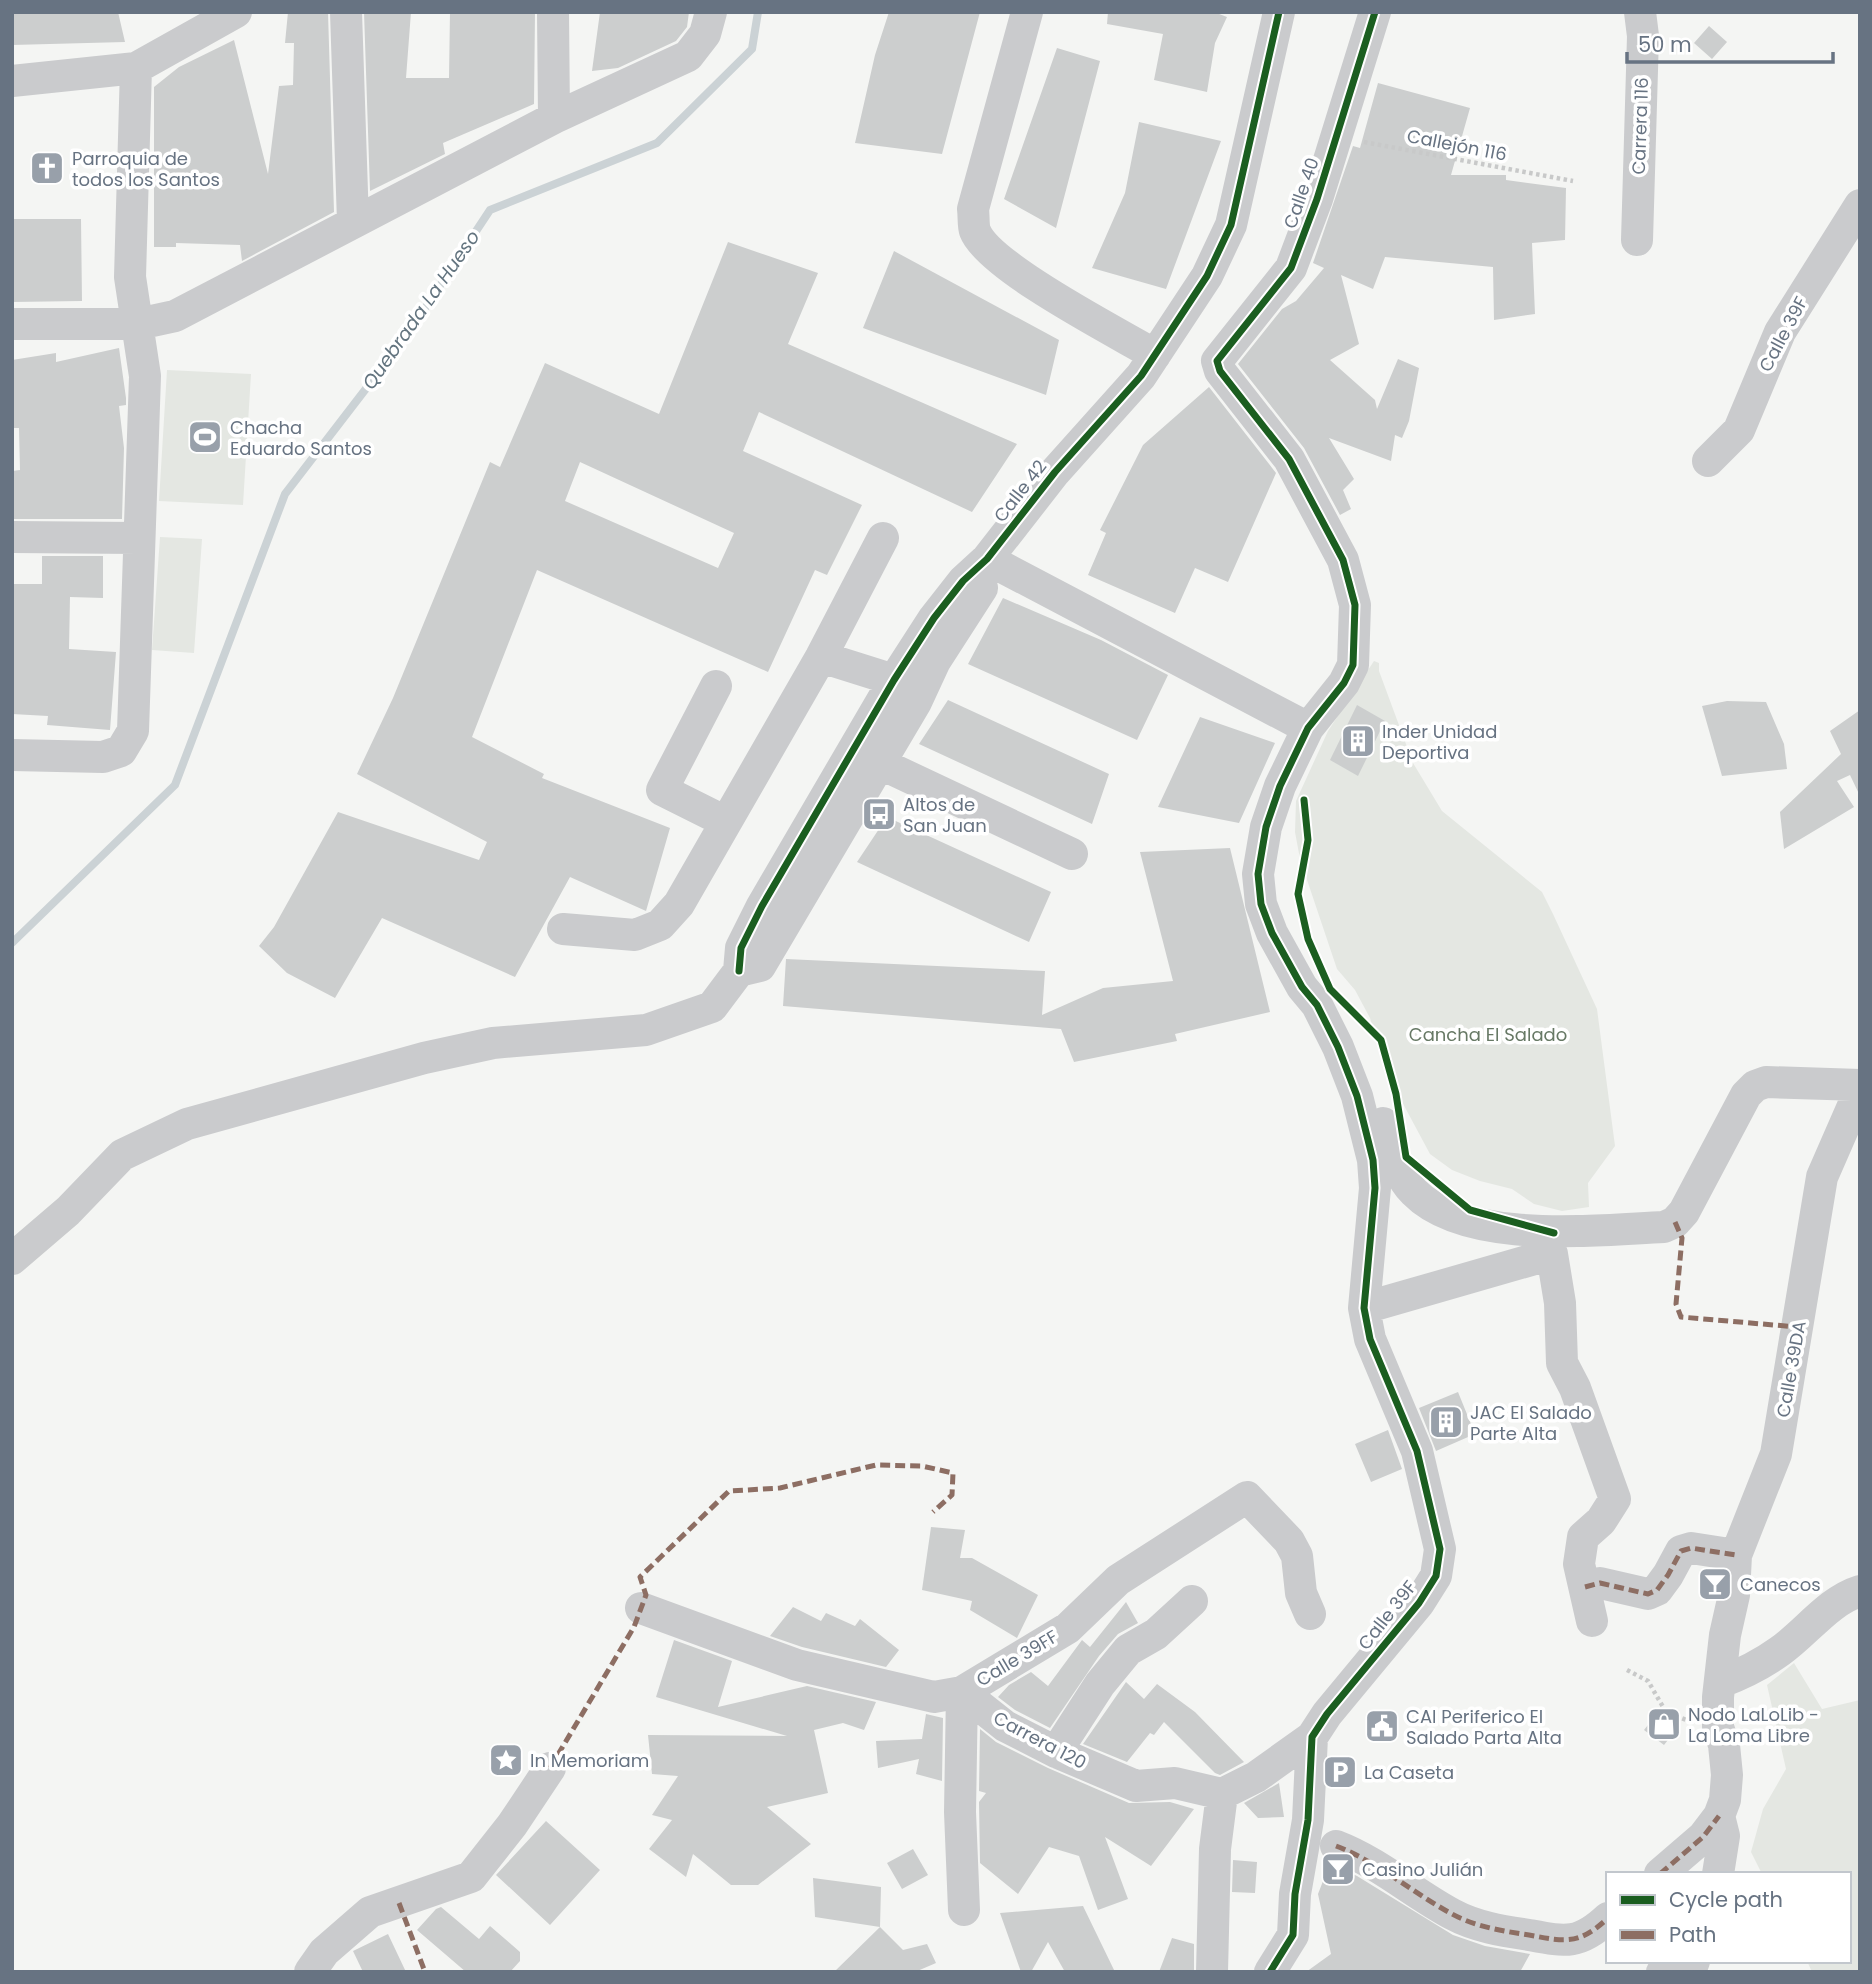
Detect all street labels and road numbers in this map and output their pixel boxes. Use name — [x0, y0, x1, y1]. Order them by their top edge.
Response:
street label: Carrera 116 — [1626, 77, 1654, 175]
street label: Callejón 116 — [1405, 123, 1509, 167]
street label: Calle 40 — [1277, 154, 1325, 232]
street label: Calle 39F — [1753, 292, 1813, 376]
street label: Calle 42 — [988, 455, 1052, 527]
street label: Calle 39DA — [1770, 1319, 1812, 1419]
street label: Calle 39F — [1352, 1575, 1422, 1655]
street label: Calle 39FF — [972, 1624, 1062, 1692]
street label: Carrera 120 — [989, 1705, 1091, 1775]

